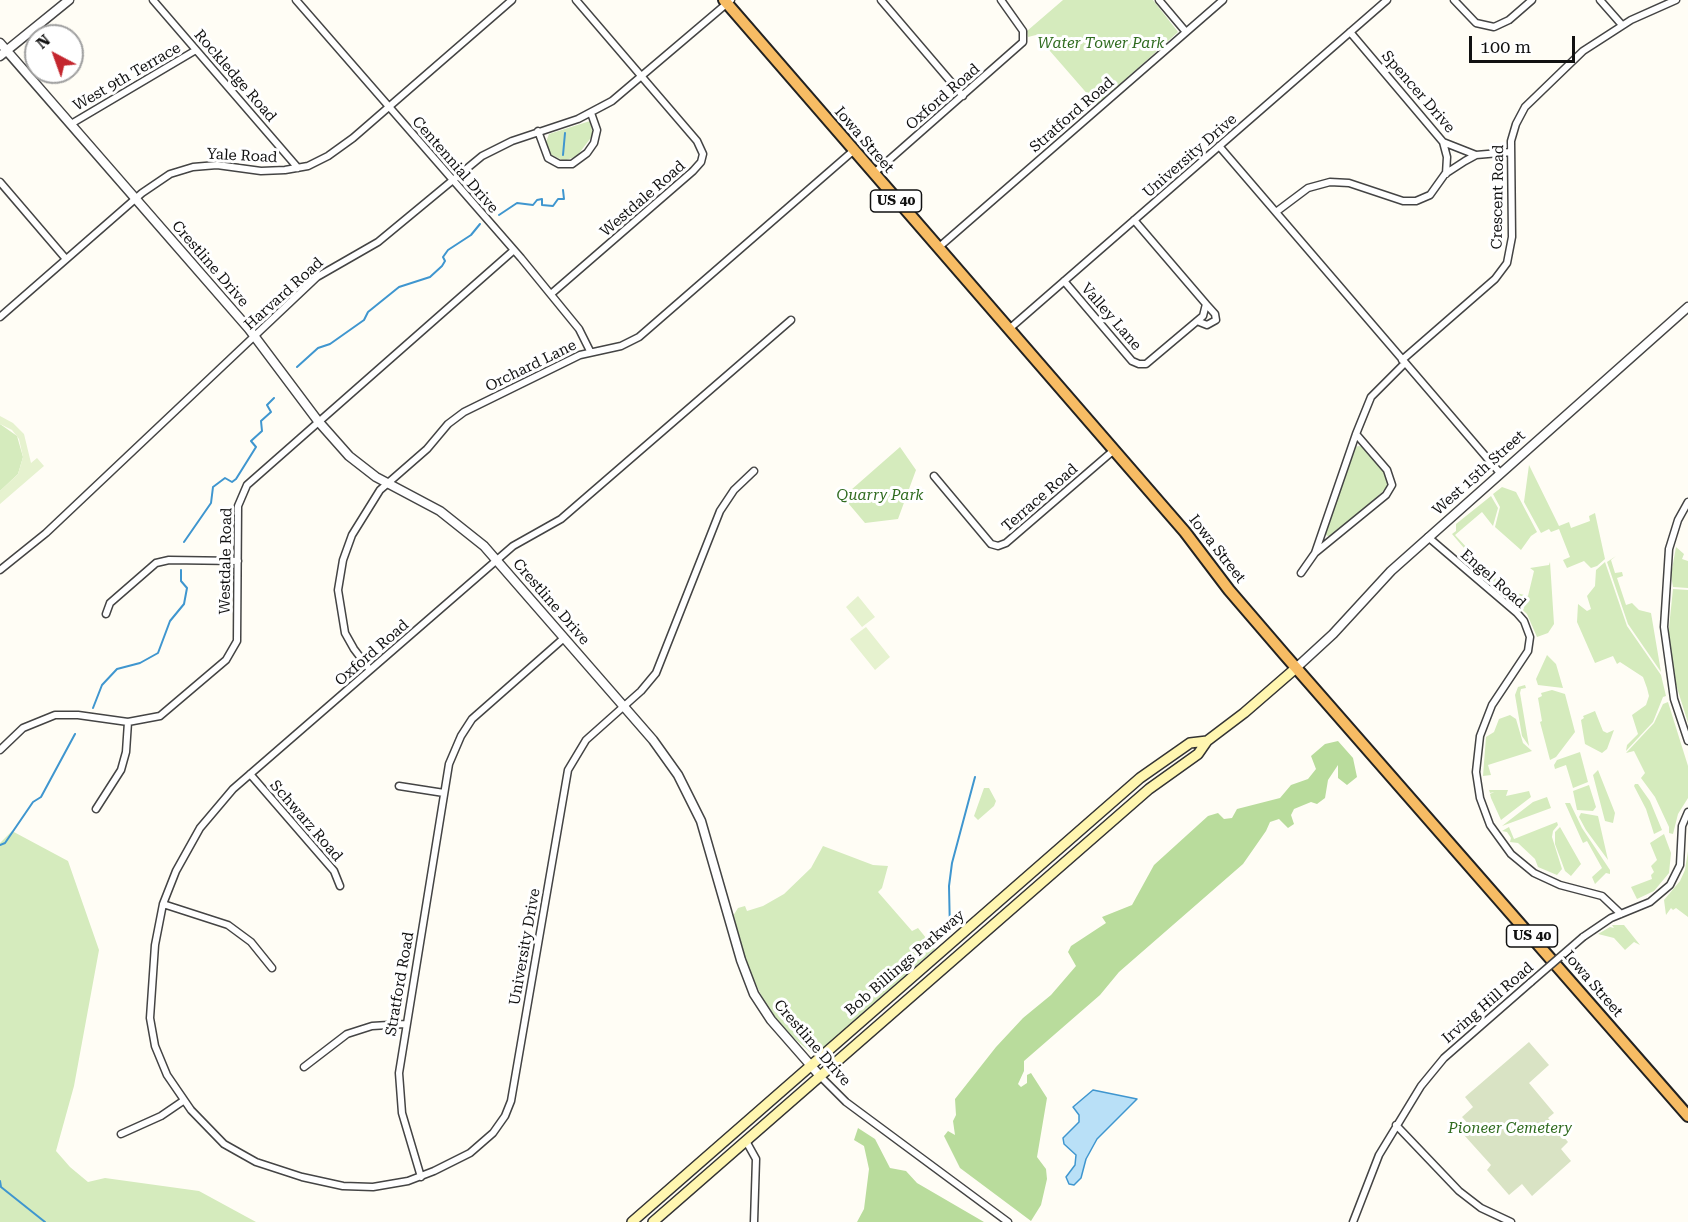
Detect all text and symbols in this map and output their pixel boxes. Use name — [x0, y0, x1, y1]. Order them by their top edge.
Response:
north arrow — [24, 24, 84, 84]
scale bar — [1472, 24, 1578, 62]
street label: Rockledge Road — [190, 26, 280, 126]
text: N — [32, 30, 54, 53]
park label: Water Tower Park — [1038, 35, 1164, 53]
text: 100 m — [1480, 36, 1531, 57]
street label: West 9th Terrace — [70, 39, 184, 115]
street label: Spencer Drive — [1377, 47, 1459, 137]
street label: Oxford Road — [902, 60, 984, 134]
street label: Stratford Road — [1026, 74, 1118, 156]
street label: Iowa Street — [830, 103, 898, 177]
street label: University Drive — [1139, 110, 1241, 202]
street label: Centennial Drive — [408, 113, 502, 217]
street label: Yale Road — [206, 145, 278, 167]
street label: Crescent Road — [1488, 145, 1508, 249]
street label: Westdale Road — [597, 157, 689, 241]
road number: US 40 — [870, 190, 922, 212]
street label: Crestline Drive — [168, 217, 252, 311]
street label: Harvard Road — [241, 254, 327, 334]
street label: Valley Lane — [1077, 280, 1145, 354]
street label: Orchard Lane — [483, 336, 579, 396]
street label: West 15th Street — [1429, 427, 1529, 519]
street label: Terrace Road — [998, 460, 1082, 536]
park label: Quarry Park — [837, 487, 923, 505]
street label: Westdale Road — [216, 508, 236, 614]
street label: Iowa Street — [1185, 511, 1249, 587]
street label: Engel Road — [1457, 546, 1529, 612]
street label: Crestline Drive — [509, 555, 593, 649]
street label: Oxford Road — [331, 616, 413, 690]
street label: Schwarz Road — [266, 777, 346, 865]
street label: University Drive — [506, 887, 544, 1007]
street label: Bob Billings Parkway — [842, 906, 968, 1020]
road number: US 40 — [1506, 925, 1558, 947]
street label: Stratford Road — [382, 930, 418, 1038]
street label: Iowa Street — [1559, 947, 1627, 1021]
street label: Irving Hill Road — [1439, 959, 1537, 1047]
street label: Crestline Drive — [770, 996, 854, 1090]
park label: Pioneer Cemetery — [1448, 1120, 1572, 1138]

